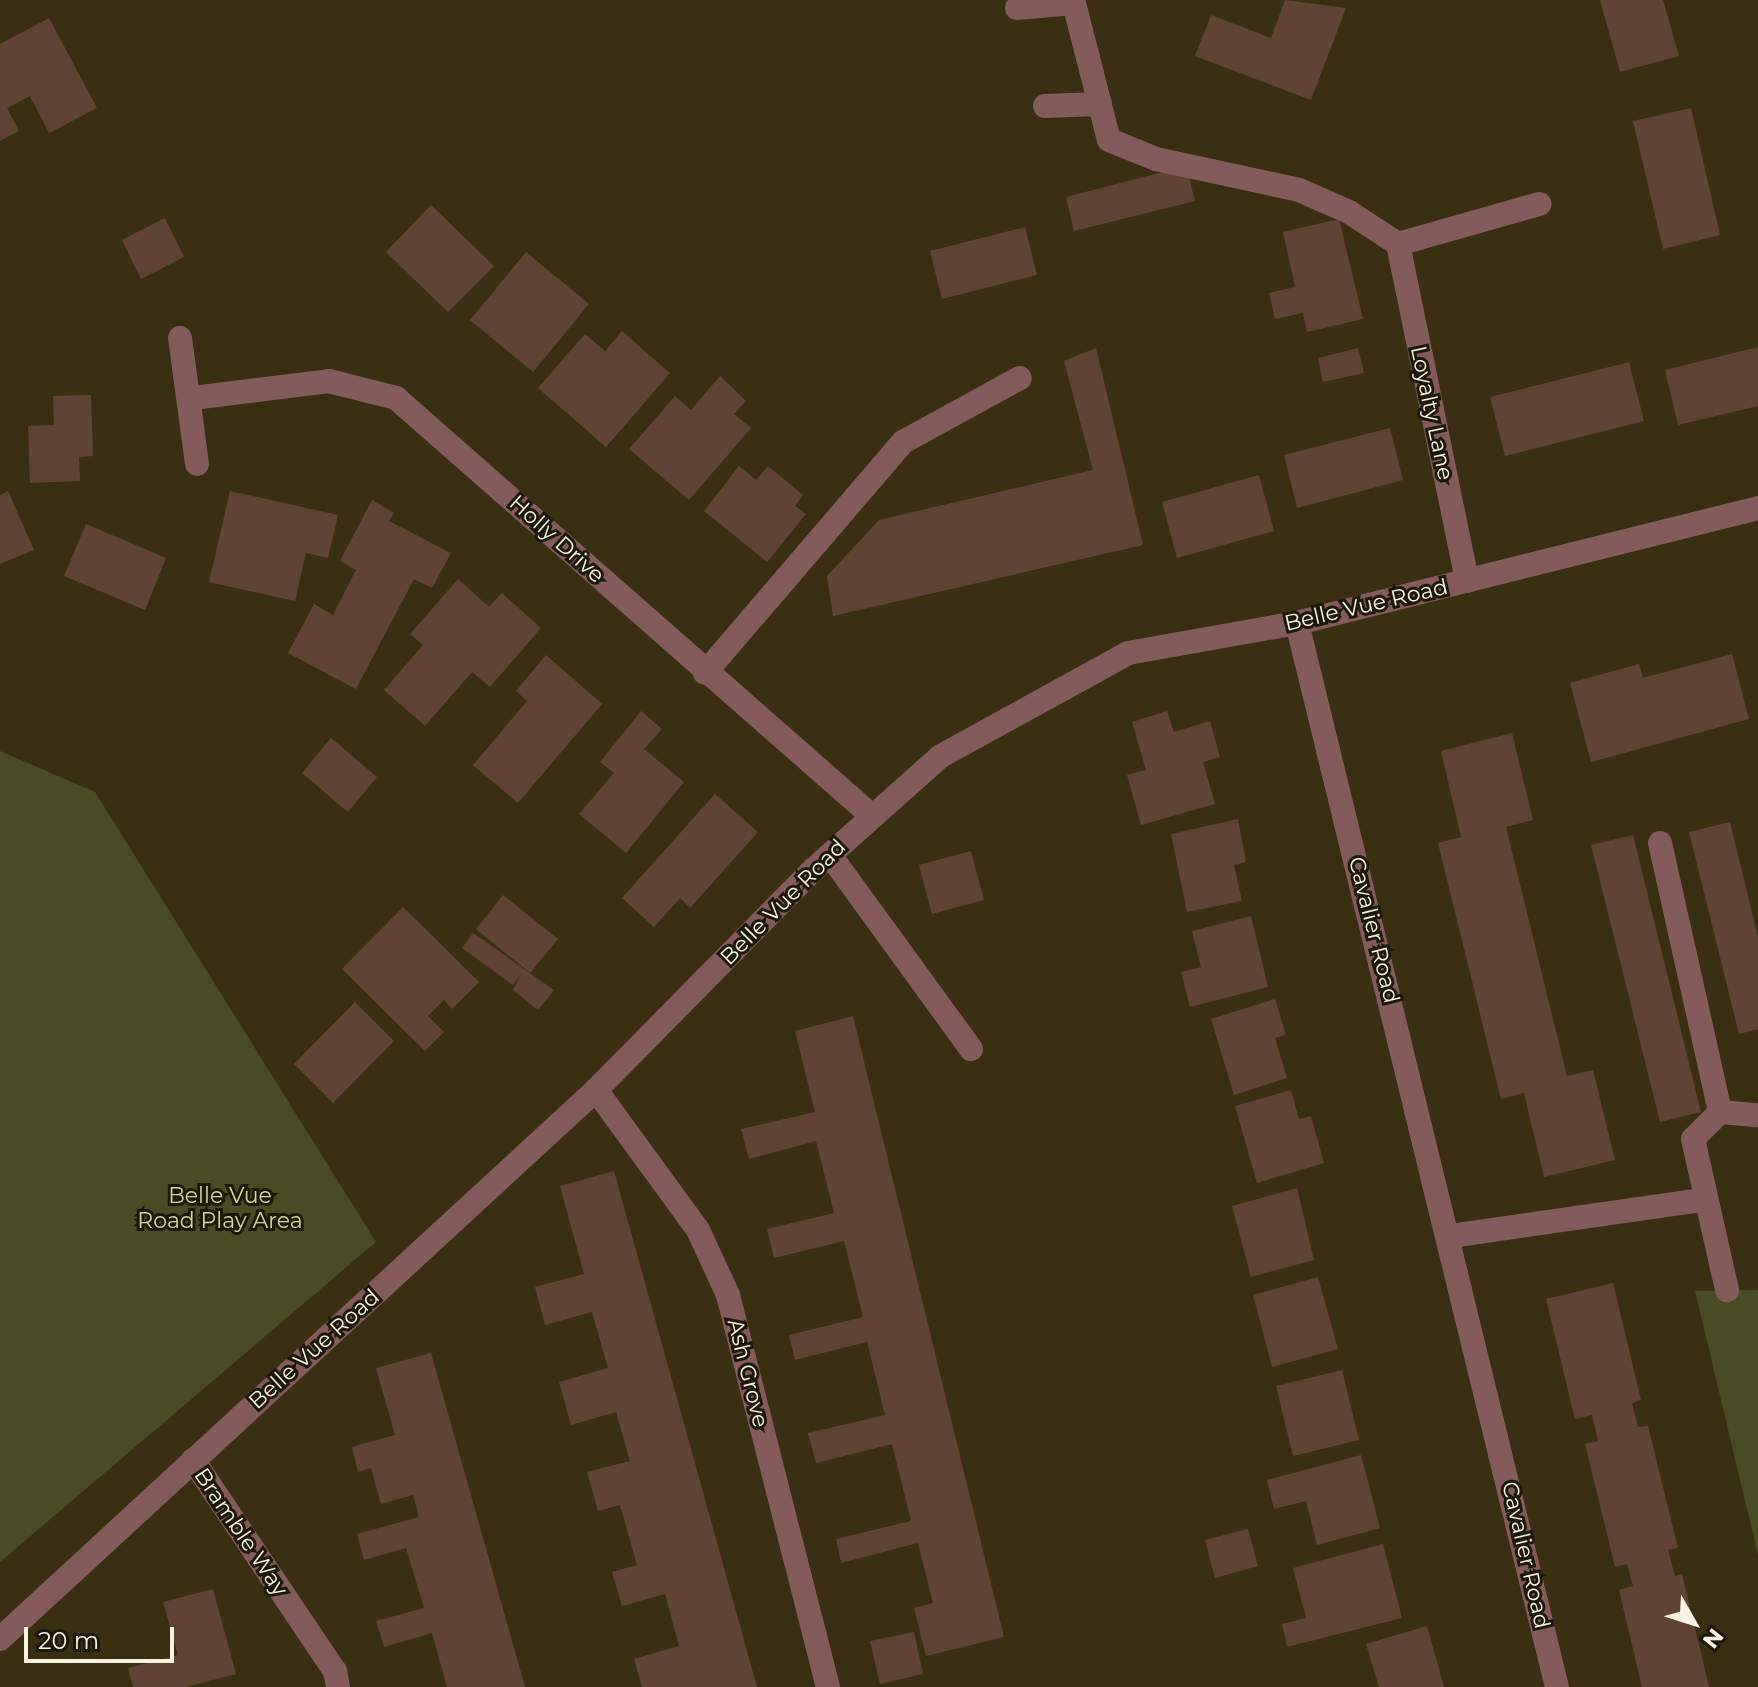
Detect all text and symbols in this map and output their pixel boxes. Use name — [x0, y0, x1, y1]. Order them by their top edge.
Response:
street label: Loyalty Lane — [1405, 344, 1459, 482]
street label: Holly Drive — [504, 489, 610, 589]
street label: Belle Vue Road — [1282, 573, 1450, 637]
street label: Belle Vue Road — [715, 834, 851, 970]
street label: Cavalier Road — [1343, 854, 1405, 1006]
park label: Belle Vue Road Play Area — [137, 1182, 303, 1234]
street label: Belle Vue Road — [243, 1283, 385, 1415]
street label: Ash Grove — [722, 1316, 774, 1430]
street label: Bramble Way — [189, 1463, 293, 1601]
street label: Cavalier Road — [1496, 1479, 1556, 1631]
north arrow — [1654, 1583, 1734, 1663]
scale bar — [28, 1611, 178, 1661]
text: N — [1697, 1623, 1729, 1654]
text: 20 m — [38, 1626, 99, 1655]

